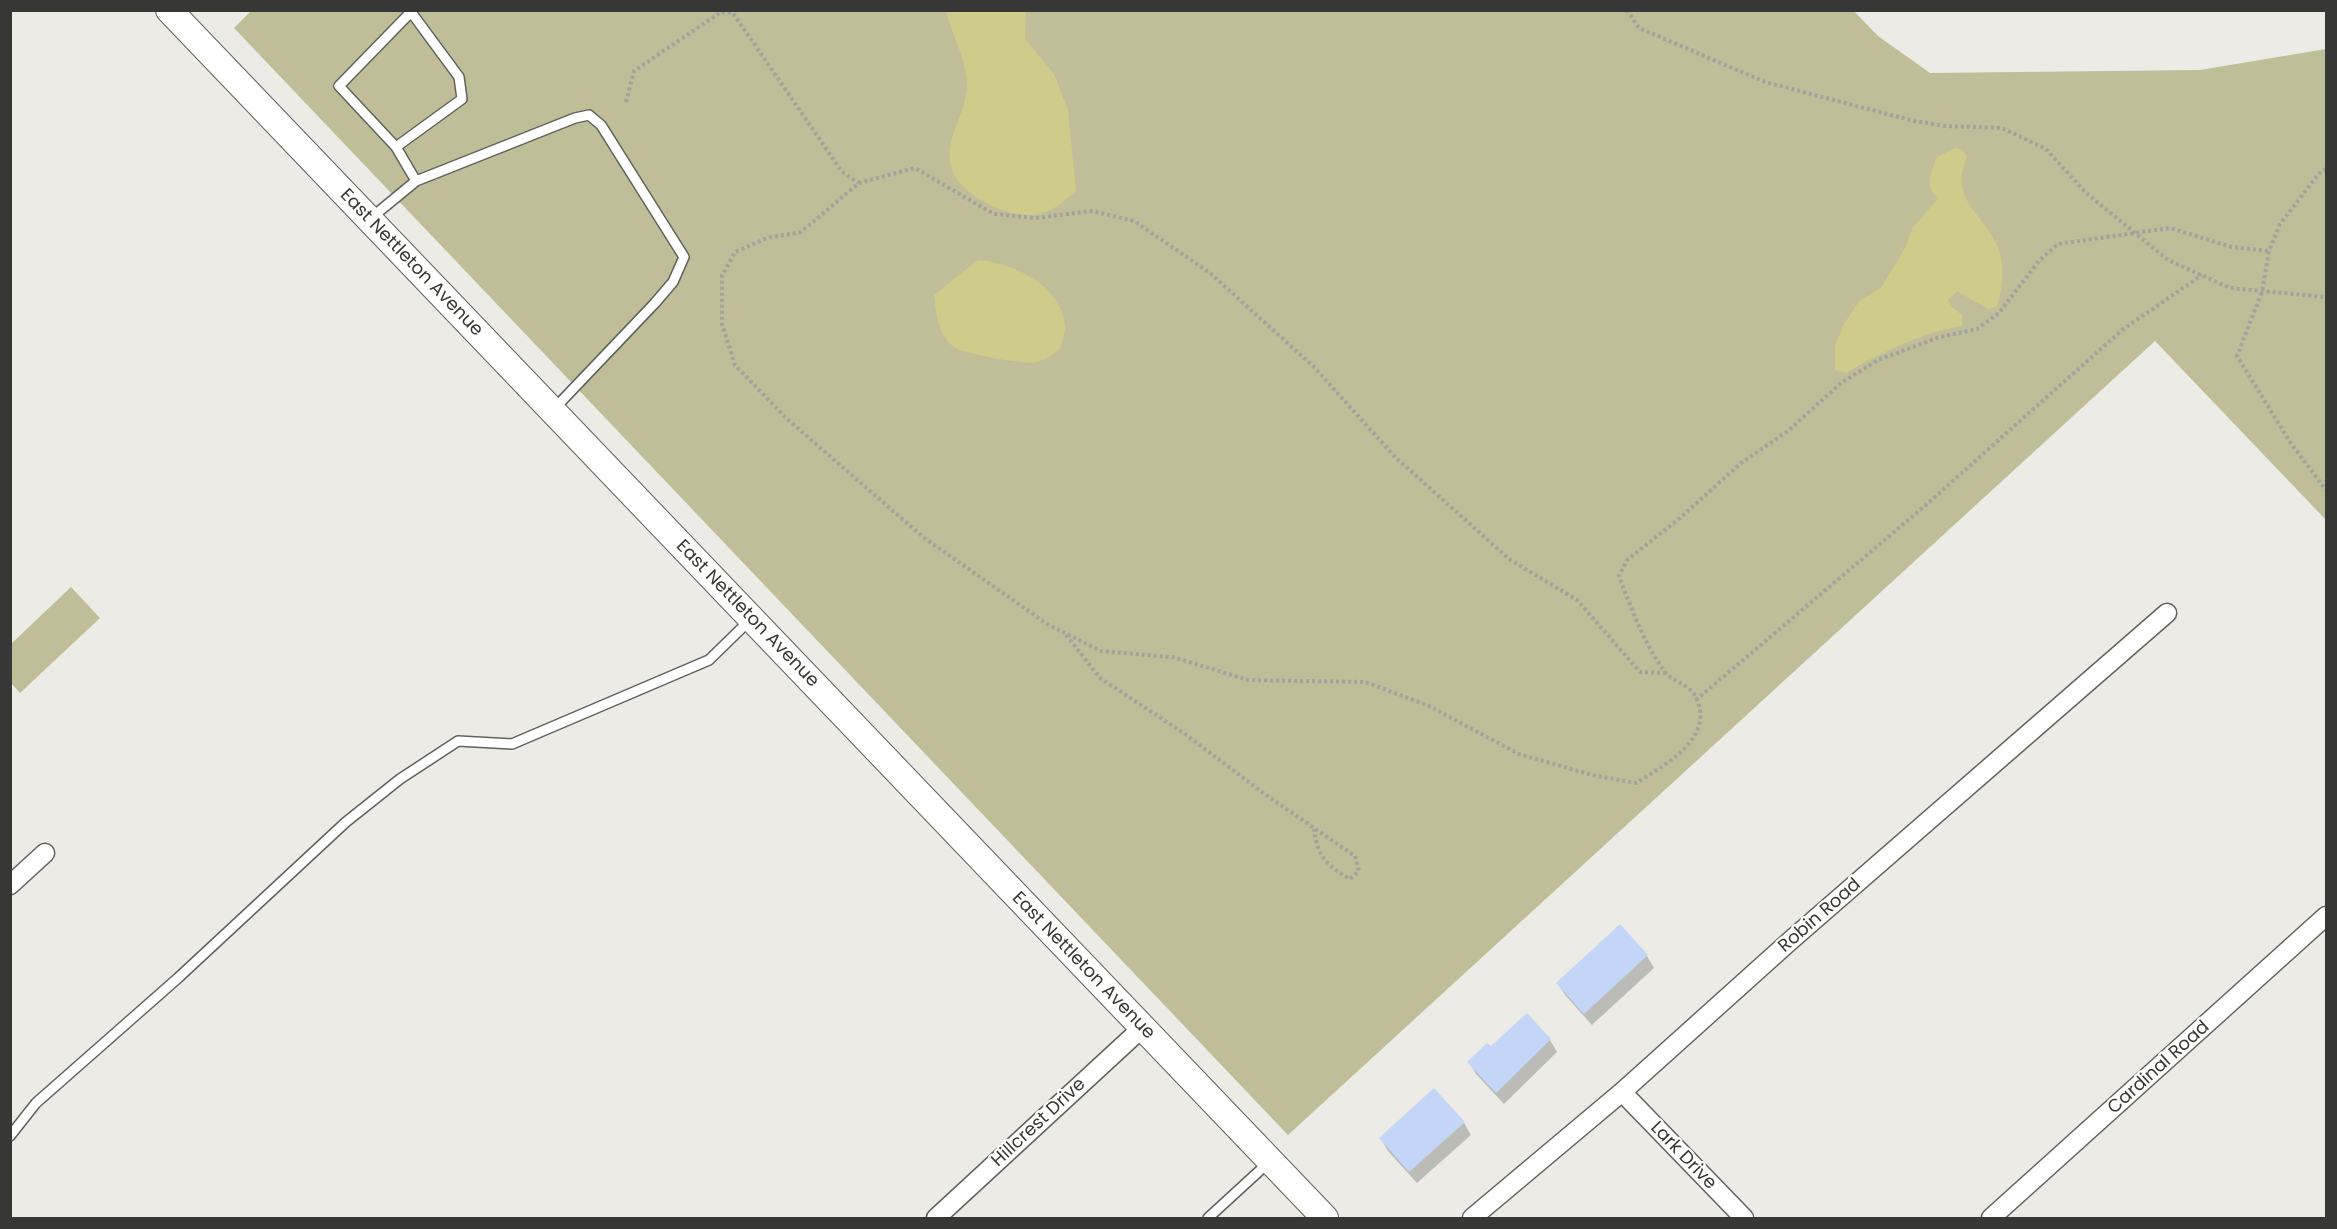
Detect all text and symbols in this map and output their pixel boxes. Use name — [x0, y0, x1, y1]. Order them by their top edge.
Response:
street label: East Nettleton Avenue — [335, 185, 487, 341]
street label: East Nettleton Avenue — [671, 536, 823, 692]
street label: Robin Road — [1774, 874, 1866, 958]
street label: East Nettleton Avenue — [1007, 888, 1159, 1044]
street label: Cardinal Road — [2104, 1017, 2214, 1119]
street label: Hillcrest Drive — [988, 1074, 1090, 1172]
street label: Lark Drive — [1645, 1118, 1721, 1194]

